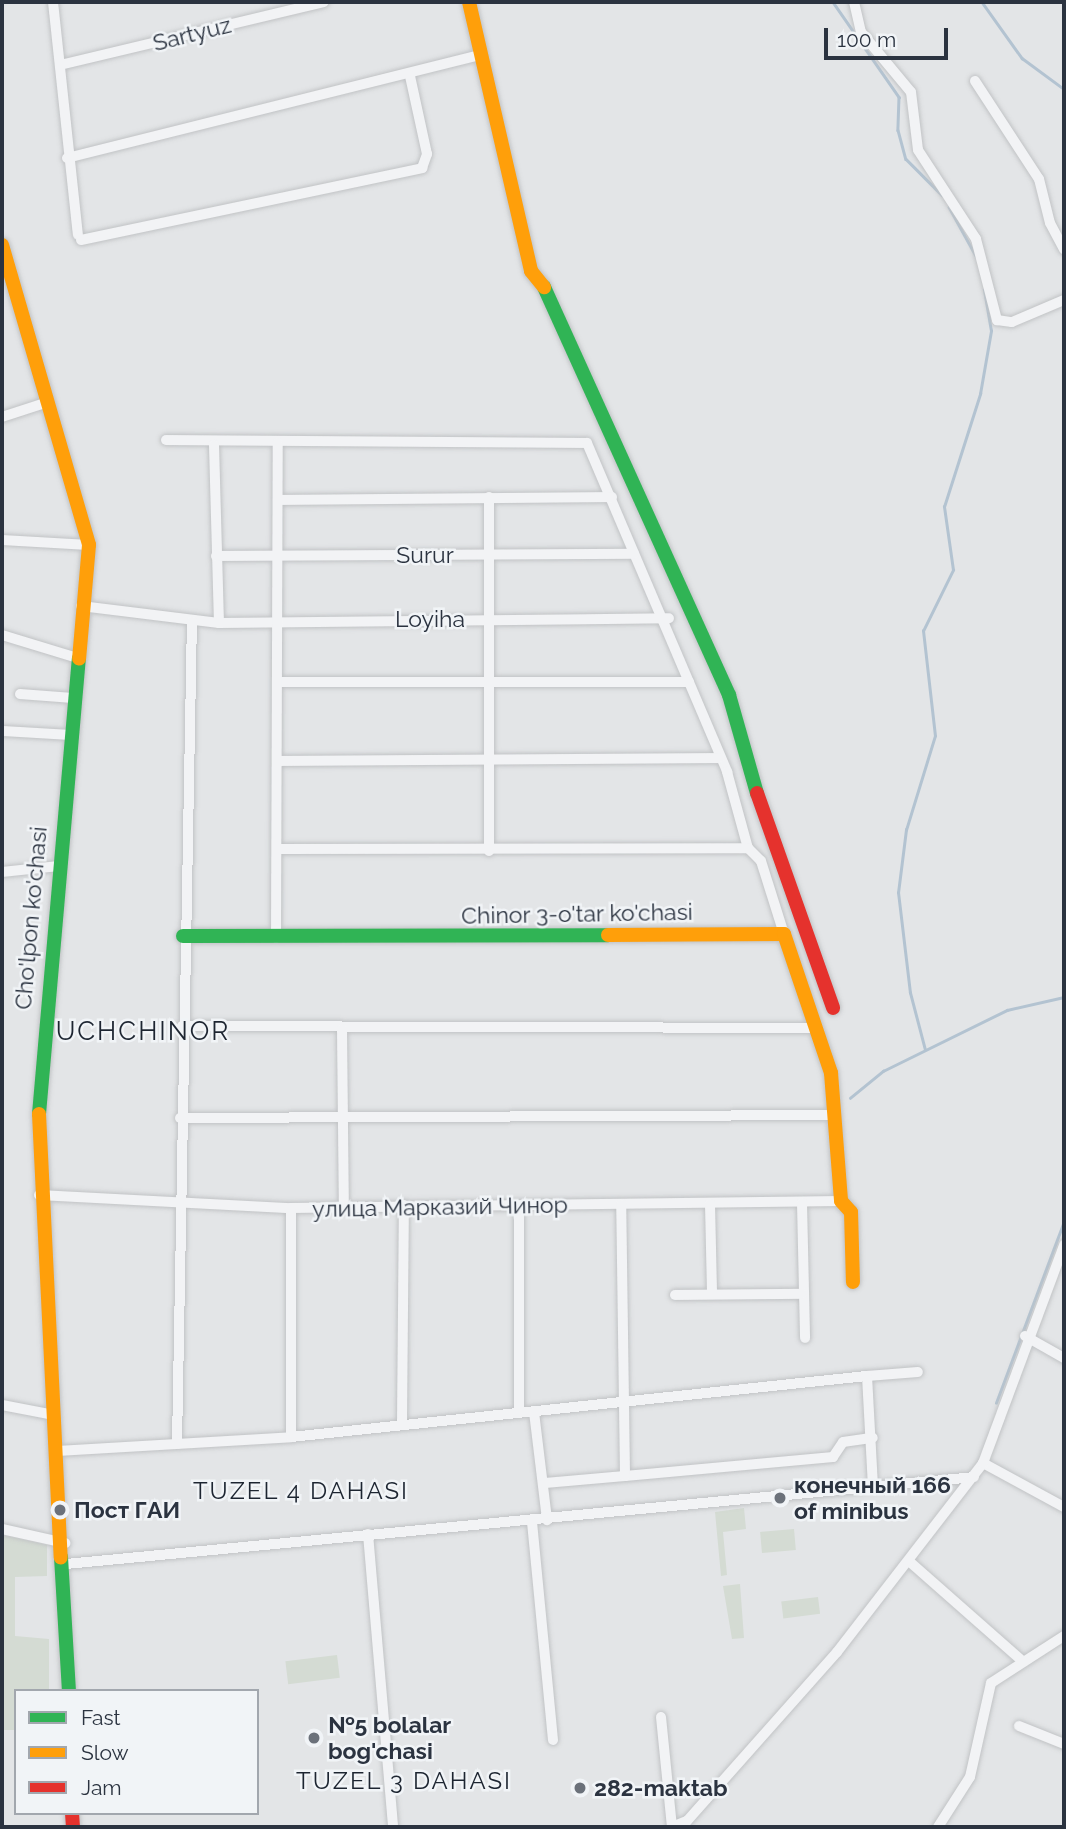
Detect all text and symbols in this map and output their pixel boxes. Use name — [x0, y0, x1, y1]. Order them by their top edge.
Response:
street label: Sartyuz — [150, 11, 234, 57]
scale bar — [828, 14, 952, 58]
text: 100 m — [837, 27, 896, 52]
street label: Surur — [396, 541, 454, 569]
street label: Loyiha — [395, 605, 465, 633]
street label: Cho'lpon ko'chasi — [9, 825, 53, 1011]
street label: Chinor 3-o'tar ko'chasi — [460, 898, 694, 930]
district label: UCHCHINOR — [57, 1016, 229, 1048]
street label: улица Марказий Чинор — [312, 1191, 568, 1223]
place label: конечный 166 of minibus — [794, 1471, 951, 1525]
district label: TUZEL 4 DAHASI — [194, 1477, 408, 1505]
marker: конечный 166 of minibus — [772, 1490, 788, 1506]
place label: Пост ГАИ — [74, 1496, 180, 1524]
marker: Пост ГАИ — [52, 1502, 68, 1518]
legend — [14, 1689, 259, 1815]
text: Fast — [81, 1705, 121, 1730]
place label: №5 bolalar bog'chasi — [328, 1711, 451, 1765]
marker: №5 bolalar bog'chasi — [306, 1730, 322, 1746]
text: Slow — [81, 1740, 129, 1765]
district label: TUZEL 3 DAHASI — [297, 1767, 511, 1795]
place label: 282-maktab — [594, 1774, 728, 1802]
text: Jam — [81, 1775, 122, 1800]
marker: 282-maktab — [572, 1780, 588, 1796]

